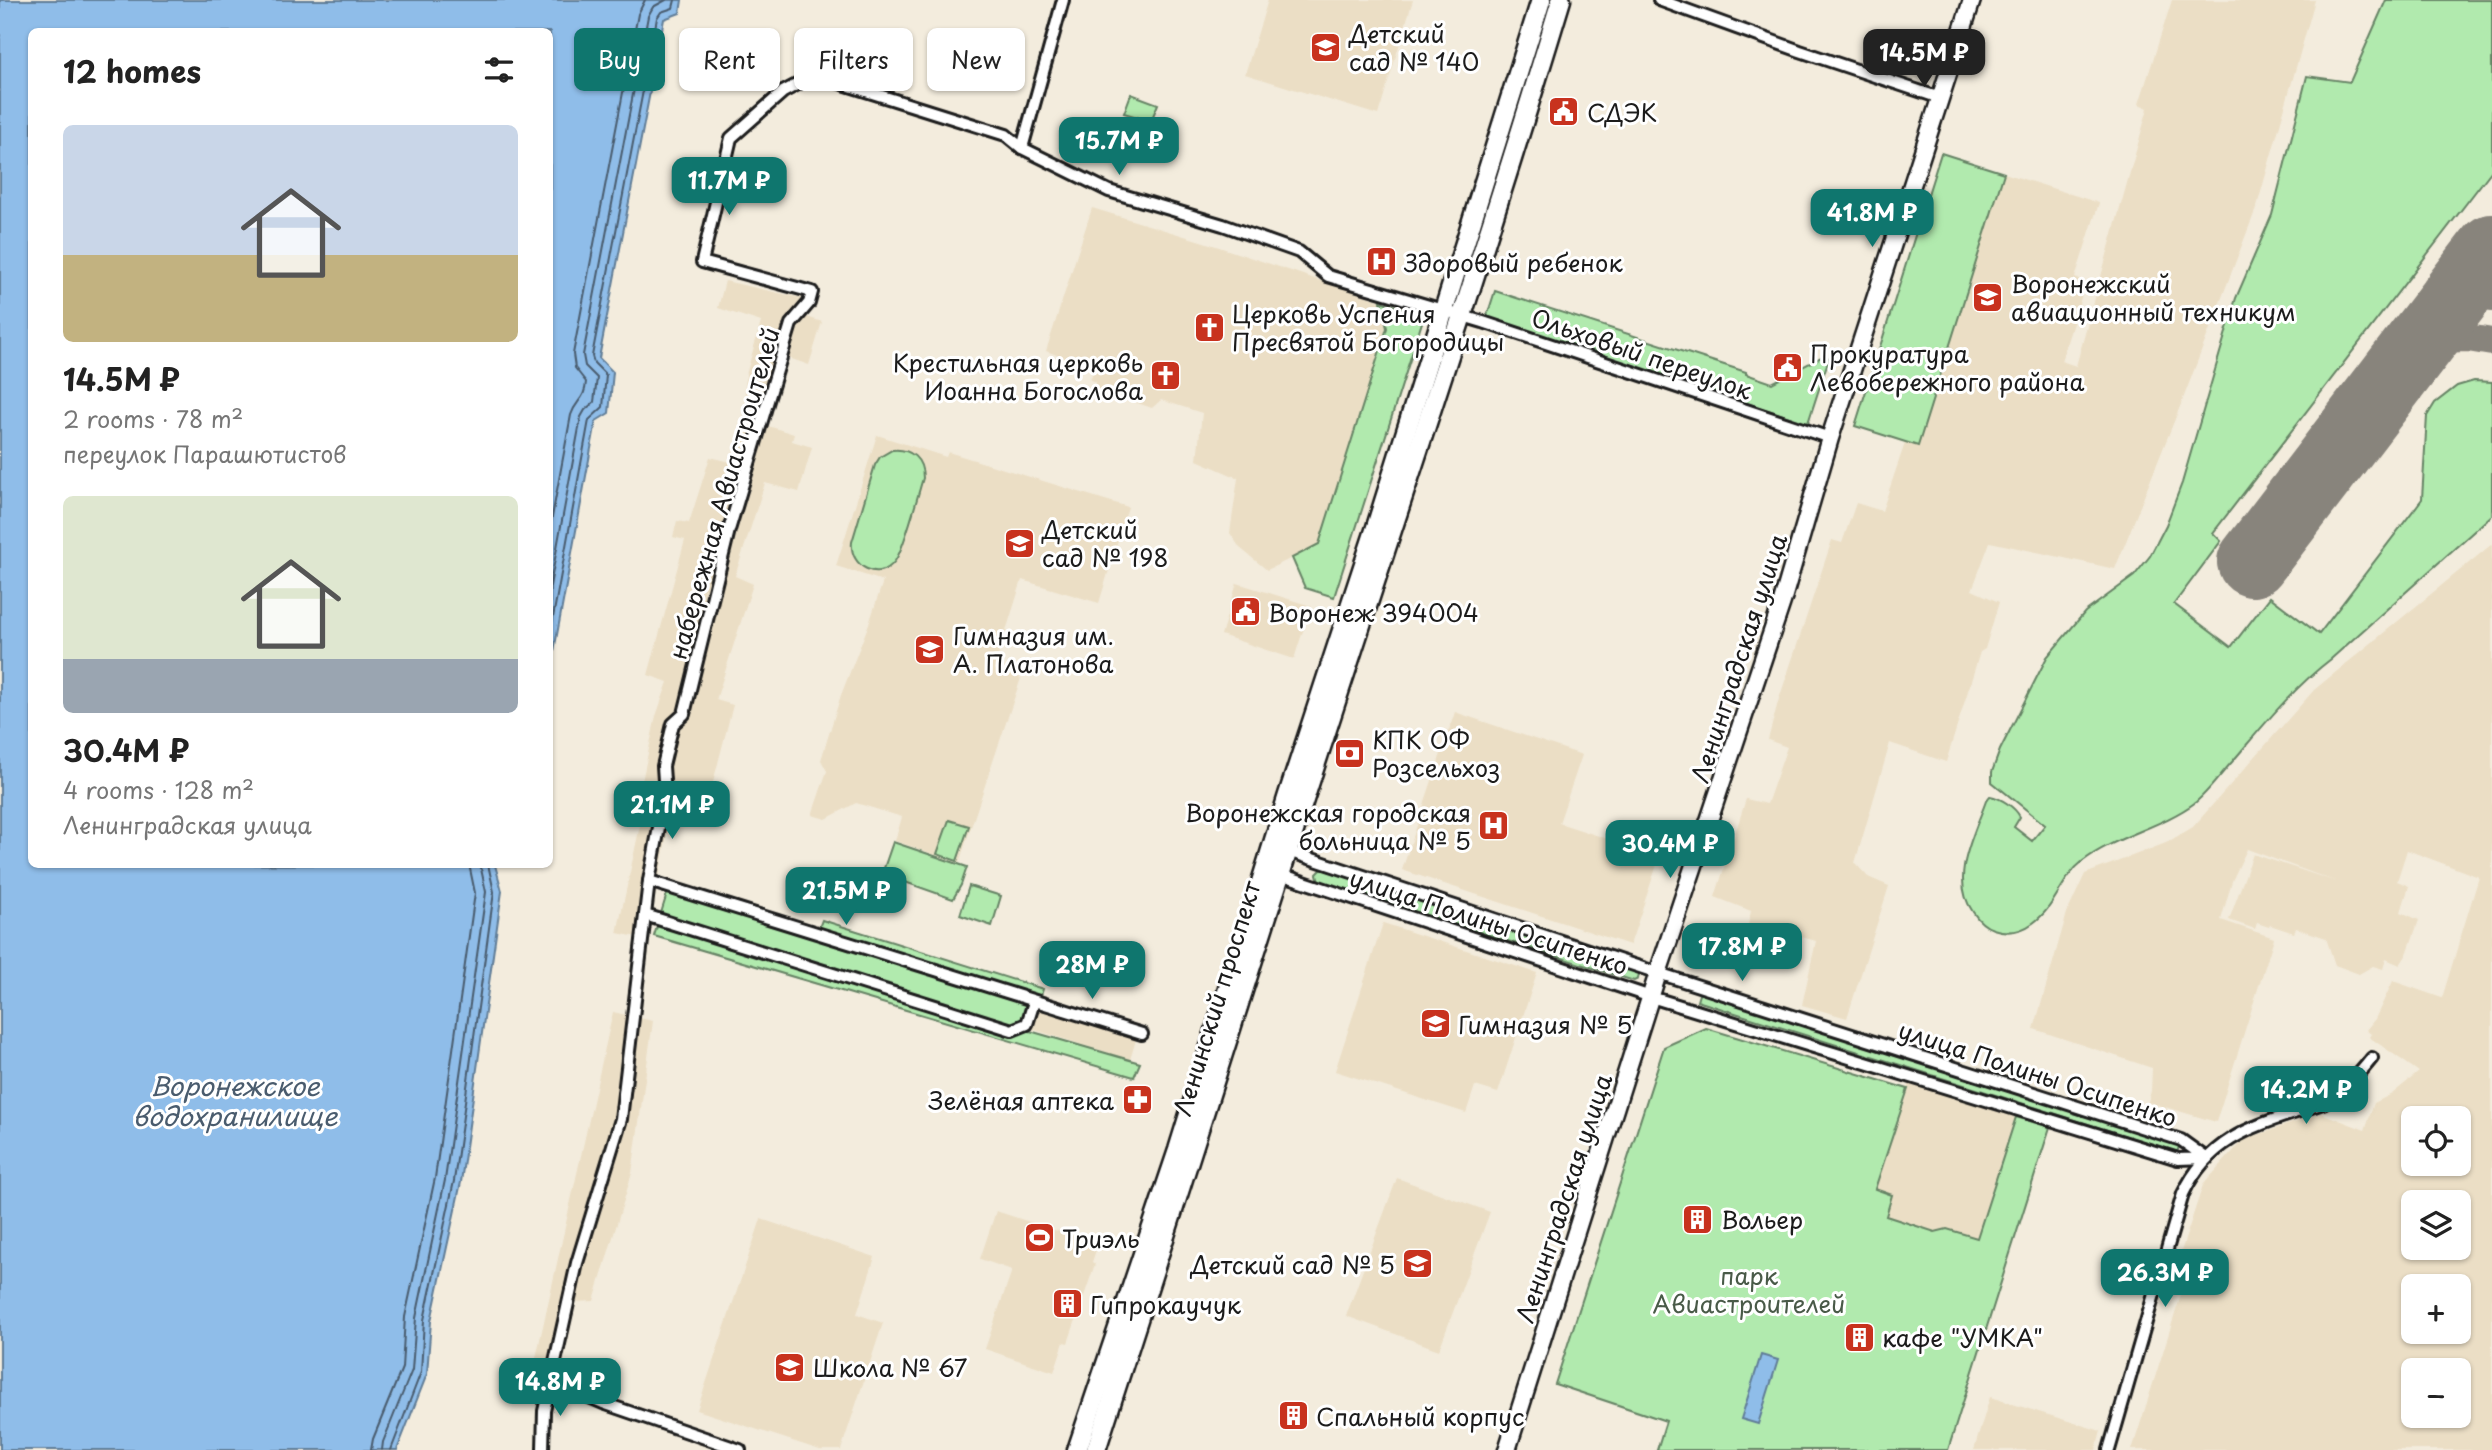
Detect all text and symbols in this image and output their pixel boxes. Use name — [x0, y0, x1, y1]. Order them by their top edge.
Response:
place label: Детский сад № 140 — [1348, 15, 1479, 79]
chip: Buy — [574, 28, 665, 91]
chip: Rent — [679, 28, 780, 91]
chip: Filters — [794, 28, 913, 91]
chip: New — [927, 28, 1025, 91]
pin: 14.5M ₽ — [1859, 29, 1989, 89]
school or university icon: Детский сад № 140 — [1309, 30, 1343, 64]
text: 14.5M ₽ — [1879, 34, 1969, 69]
text: 12 homes — [63, 48, 201, 93]
icon: filters — [480, 51, 518, 89]
place label: СДЭК — [1587, 94, 1657, 130]
public building icon: СДЭК — [1547, 95, 1581, 129]
pin: 15.7M ₽ — [1054, 118, 1184, 177]
text: 15.7M ₽ — [1075, 122, 1163, 157]
pin: 11.7M ₽ — [664, 158, 794, 217]
text: 11.7M ₽ — [688, 162, 770, 197]
icon: home — [228, 170, 354, 296]
pin: 41.8M ₽ — [1807, 190, 1937, 249]
text: 41.8M ₽ — [1827, 194, 1917, 229]
place label: Здоровый ребенок — [1403, 244, 1623, 280]
hospital icon: Здоровый ребенок — [1364, 245, 1398, 279]
place label: Воронежский авиационный техникум — [2011, 265, 2296, 329]
school or university icon: Воронежский авиационный техникум — [1971, 280, 2005, 314]
place label: Церковь Успения Пресвятой Богородицы — [1232, 295, 1504, 359]
street label: Ольховый переулок — [1527, 298, 1758, 408]
church icon: Церковь Успения Пресвятой Богородицы — [1192, 310, 1226, 344]
street label: набережная Авиастроителей — [658, 323, 788, 663]
place label: Прокуратура Левобережного района — [1810, 335, 2084, 399]
place label: Крестильная церковь Иоанна Богослова — [893, 344, 1143, 408]
public building icon: Прокуратура Левобережного района — [1770, 350, 1804, 384]
text: 14.5M ₽ — [63, 356, 180, 401]
church icon: Крестильная церковь Иоанна Богослова — [1149, 359, 1183, 393]
text: 2 rooms · 78 m² — [63, 401, 243, 436]
text: переулок Парашютистов — [63, 436, 346, 471]
place label: Детский сад № 198 — [1041, 511, 1168, 575]
school or university icon: Детский сад № 198 — [1002, 526, 1036, 560]
street label: Ленинградская улица — [1681, 529, 1795, 787]
icon: home — [228, 541, 354, 667]
place label: Воронеж 394004 — [1268, 594, 1479, 630]
public building icon: Воронеж 394004 — [1228, 595, 1262, 629]
place label: Гимназия им. А. Платонова — [953, 617, 1114, 681]
school or university icon: Гимназия им. А. Платонова — [913, 632, 947, 666]
place label: КПК ОФ Розсельхоз — [1372, 721, 1500, 785]
text: 30.4M ₽ — [63, 727, 189, 772]
bank icon: КПК ОФ Розсельхоз — [1332, 736, 1366, 770]
text: 4 rooms · 128 m² — [63, 772, 254, 807]
pin: 21.1M ₽ — [607, 782, 737, 841]
text: 21.1M ₽ — [630, 786, 714, 821]
place label: Воронежская городская больница № 5 — [1185, 794, 1471, 858]
text: Ленинградская улица — [63, 807, 312, 842]
hospital icon: Воронежская городская больница № 5 — [1477, 809, 1511, 843]
pin: 30.4M ₽ — [1605, 820, 1735, 880]
text: 30.4M ₽ — [1622, 825, 1718, 860]
street label: улица Полины Осипенко — [1345, 859, 1633, 983]
pin: 21.5M ₽ — [781, 867, 911, 927]
text: 21.5M ₽ — [801, 872, 891, 907]
street label: Ленинский проспект — [1163, 876, 1269, 1120]
pin: 17.8M ₽ — [1677, 923, 1807, 983]
text: 17.8M ₽ — [1698, 928, 1786, 963]
pin: 28M ₽ — [1043, 942, 1141, 1001]
text: 28M ₽ — [1055, 946, 1129, 981]
place label: Гимназия № 5 — [1458, 1006, 1632, 1042]
school or university icon: Гимназия № 5 — [1418, 1007, 1452, 1041]
street label: улица Полины Осипенко — [1894, 1011, 2182, 1135]
water label: Воронежское водохранилище — [132, 1066, 339, 1135]
pin: 14.2M ₽ — [2241, 1066, 2371, 1126]
street label: Ленинградская улица — [1506, 1069, 1620, 1327]
text: 14.2M ₽ — [2260, 1071, 2352, 1106]
place label: Зелёная аптека — [928, 1082, 1114, 1118]
pharmacy icon: Зелёная аптека — [1120, 1083, 1154, 1117]
map controls — [2401, 1106, 2471, 1428]
button: locate — [2401, 1106, 2471, 1176]
button: layers — [2401, 1190, 2471, 1260]
place label: Вольер — [1721, 1201, 1803, 1237]
building icon: Вольер — [1681, 1202, 1715, 1236]
place label: Триэль — [1062, 1220, 1139, 1256]
sports icon: Триэль — [1022, 1221, 1056, 1255]
place label: Детский сад № 5 — [1189, 1246, 1395, 1282]
school or university icon: Детский сад № 5 — [1401, 1247, 1435, 1281]
pin: 26.3M ₽ — [2100, 1250, 2230, 1309]
text: 26.3M ₽ — [2117, 1254, 2213, 1289]
park label: парк Авиастроителей — [1653, 1257, 1845, 1321]
button: + — [2401, 1274, 2471, 1344]
place label: Гипрокаучук — [1090, 1286, 1242, 1322]
building icon: Гипрокаучук — [1050, 1287, 1084, 1321]
place label: кафе "УМКА" — [1882, 1319, 2043, 1355]
building icon: кафе "УМКА" — [1842, 1320, 1876, 1354]
place label: Школа № 67 — [813, 1349, 968, 1385]
school or university icon: Школа № 67 — [773, 1350, 807, 1384]
pin: 14.8M ₽ — [495, 1358, 625, 1418]
button: − — [2401, 1358, 2471, 1428]
text: 14.8M ₽ — [515, 1363, 605, 1398]
place label: Спальный корпус — [1316, 1398, 1525, 1434]
building icon: Спальный корпус — [1276, 1399, 1310, 1433]

